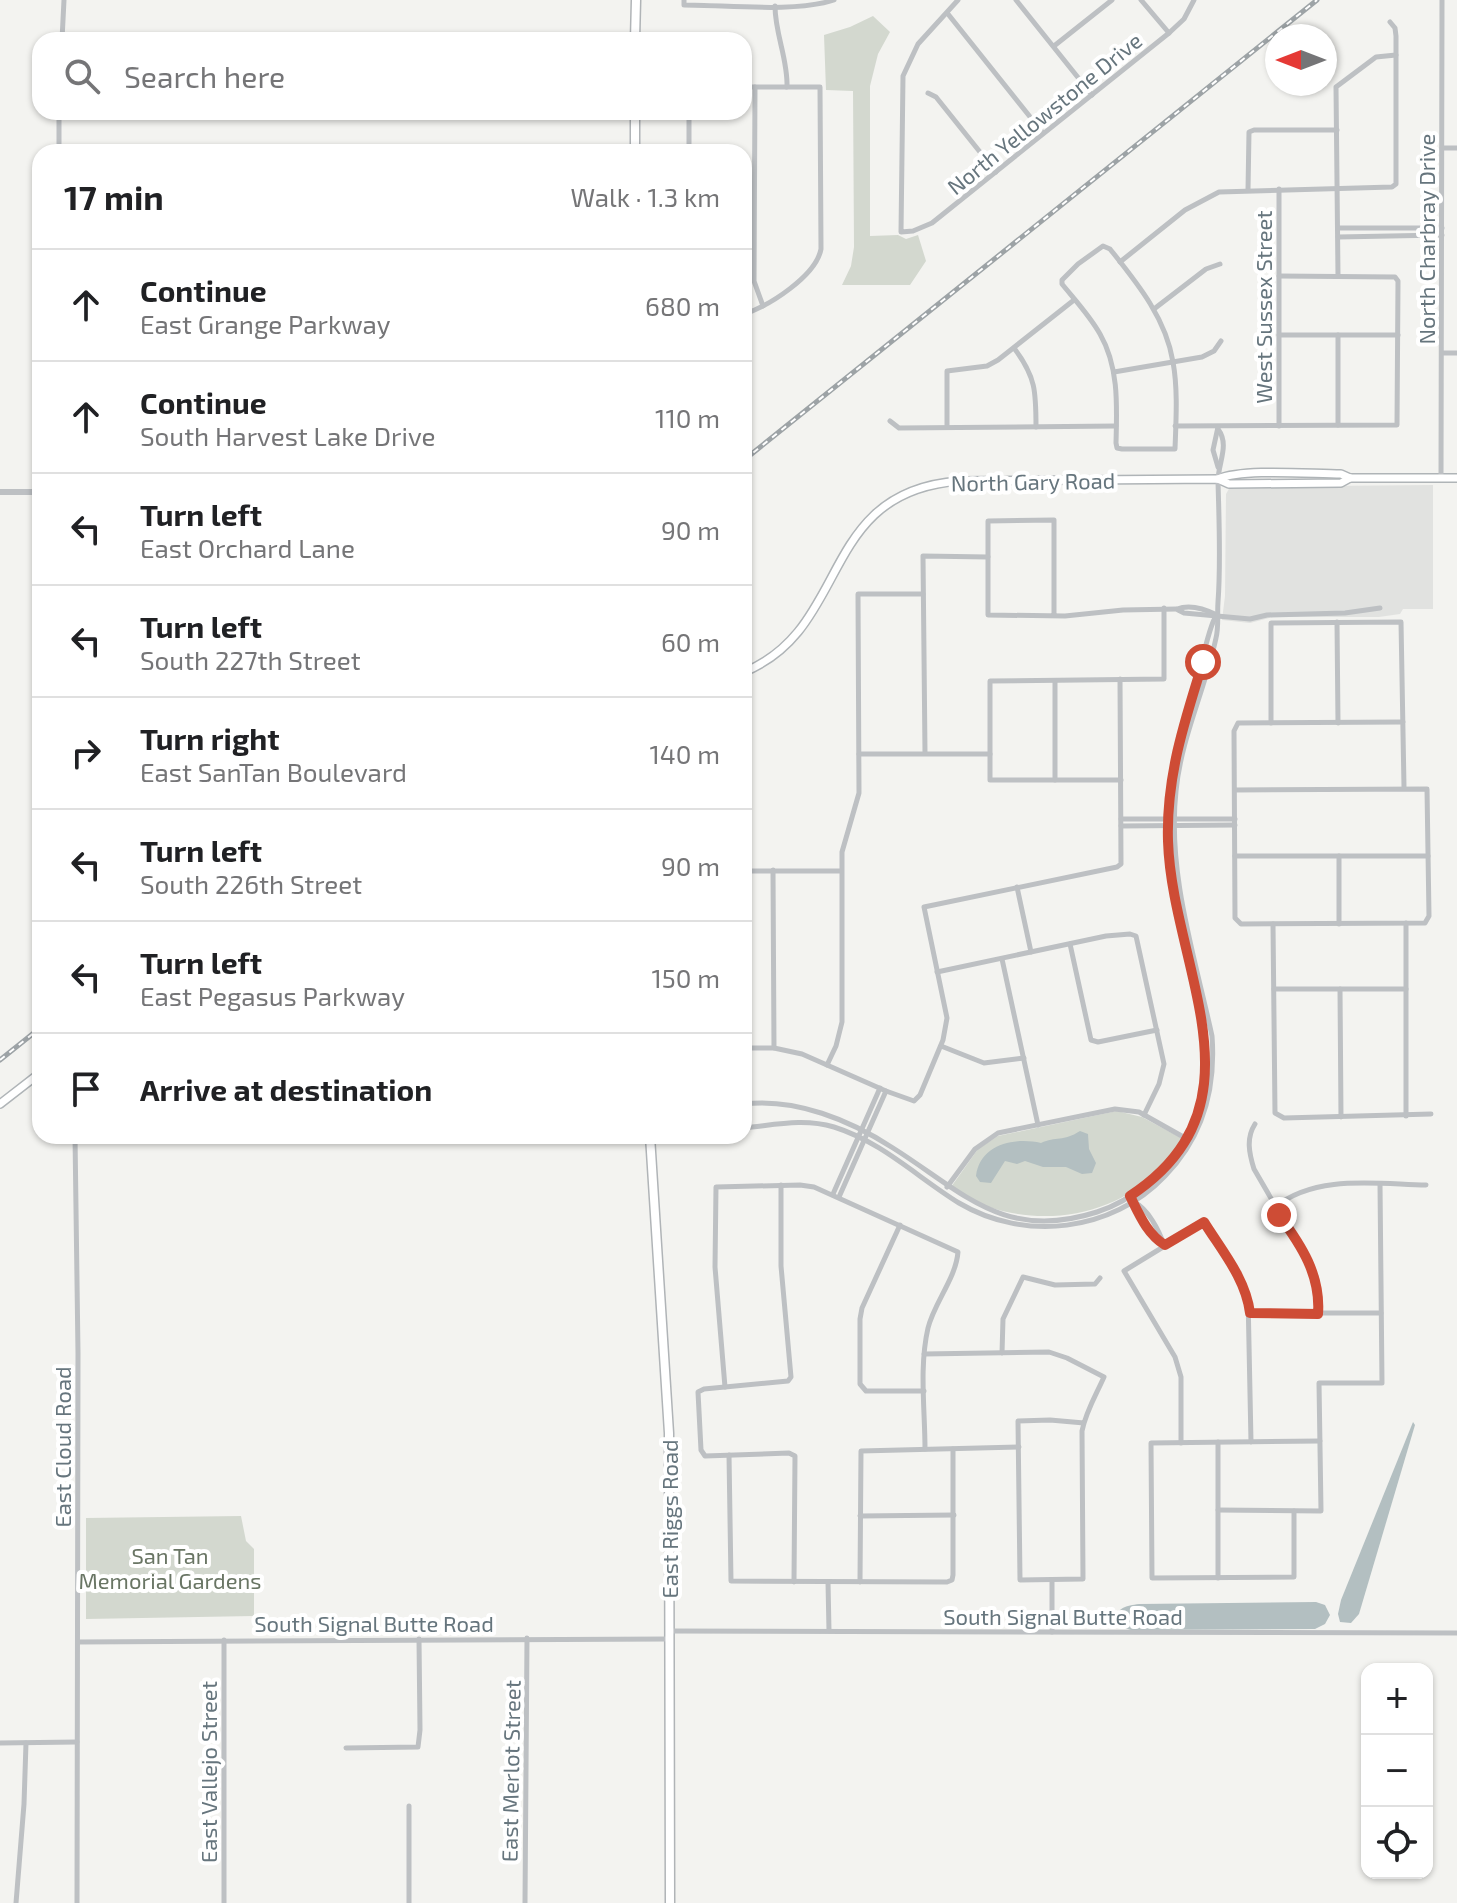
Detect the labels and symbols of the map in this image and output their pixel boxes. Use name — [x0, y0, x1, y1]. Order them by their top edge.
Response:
north arrow — [1265, 24, 1337, 96]
street label: North Yellowstone Drive — [942, 27, 1146, 199]
street label: North Charbray Drive — [1413, 134, 1439, 344]
street label: West Sussex Street — [1250, 210, 1276, 404]
street label: North Gary Road — [951, 467, 1115, 495]
route start — [1185, 644, 1221, 680]
route end — [1261, 1197, 1297, 1233]
street label: East Cloud Road — [49, 1366, 75, 1528]
street label: East Riggs Road — [656, 1439, 682, 1599]
park label: San Tan Memorial Gardens — [79, 1542, 262, 1593]
street label: South Signal Butte Road — [943, 1603, 1183, 1629]
street label: South Signal Butte Road — [254, 1610, 494, 1636]
street label: East Merlot Street — [495, 1680, 525, 1862]
street label: East Vallejo Street — [195, 1681, 222, 1863]

